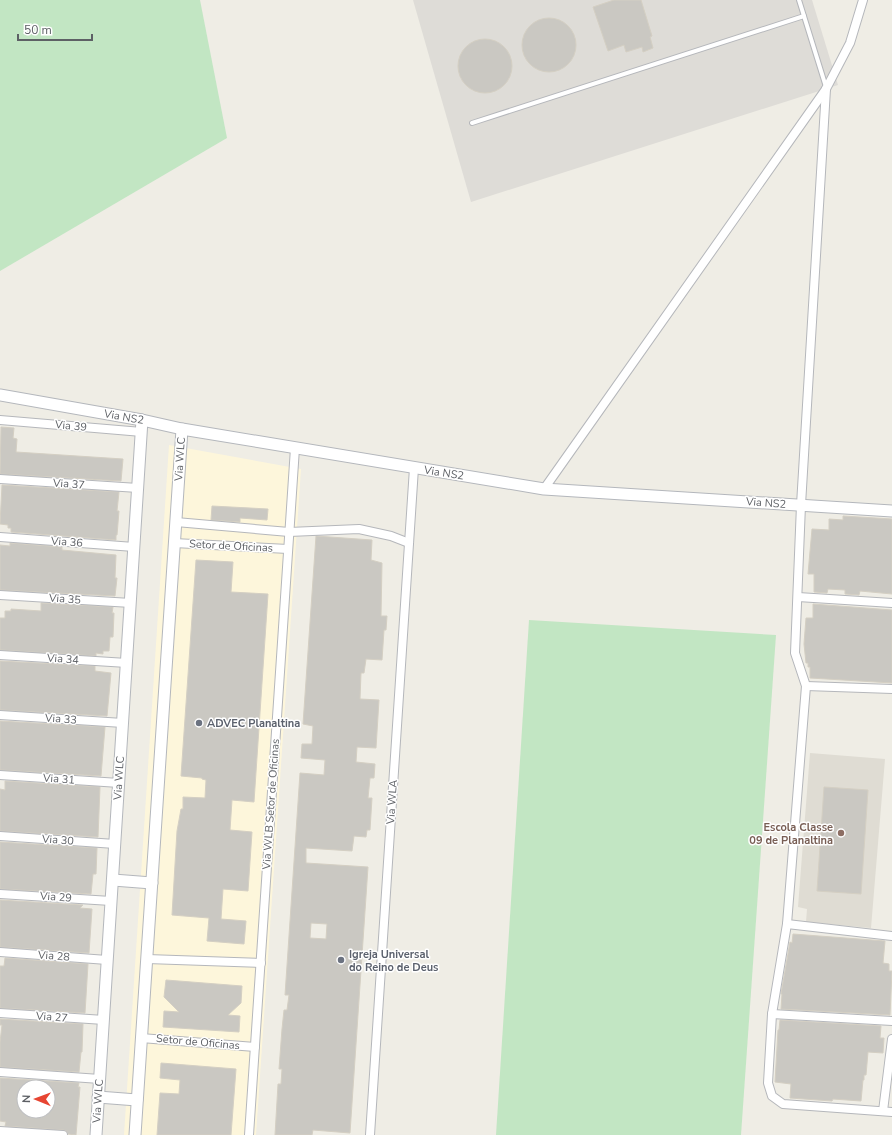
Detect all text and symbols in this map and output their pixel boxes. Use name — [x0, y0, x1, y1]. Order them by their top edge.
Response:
scale bar — [18, 16, 92, 42]
text: 50 m — [24, 22, 52, 38]
street label: Via NS2 — [102, 406, 145, 428]
street label: Via 39 — [53, 417, 88, 435]
street label: Via WLC — [171, 437, 189, 482]
street label: Via NS2 — [422, 462, 465, 484]
street label: Via 37 — [52, 475, 85, 493]
street label: Via NS2 — [744, 494, 787, 512]
street label: Via 36 — [50, 533, 84, 551]
street label: Setor de Oficinas — [189, 536, 273, 556]
street label: Via 35 — [48, 590, 82, 608]
street label: Via 34 — [46, 650, 80, 668]
street label: Via 33 — [44, 710, 77, 728]
place label: ADVEC Planaltina — [207, 716, 300, 731]
marker: ADVEC Planaltina — [194, 718, 204, 728]
street label: Via WLB Setor de Oficinas — [259, 738, 283, 871]
street label: Via WLC — [110, 756, 128, 801]
street label: Via 31 — [42, 770, 75, 788]
street label: Via WLA — [383, 779, 401, 826]
place label: Escola Classe 09 de Planaltina — [749, 820, 833, 848]
marker: Escola Classe 09 de Planaltina — [836, 828, 846, 838]
street label: Via 30 — [41, 831, 75, 849]
street label: Via 29 — [39, 888, 72, 906]
street label: Via 28 — [37, 947, 71, 965]
place label: Igreja Universal do Reino de Deus — [349, 947, 438, 975]
marker: Igreja Universal do Reino de Deus — [336, 955, 346, 965]
street label: Via 27 — [35, 1008, 68, 1026]
street label: Setor de Oficinas — [156, 1031, 240, 1053]
north arrow — [16, 1079, 56, 1119]
street label: Via WLC — [89, 1079, 107, 1124]
text: N — [19, 1095, 34, 1103]

